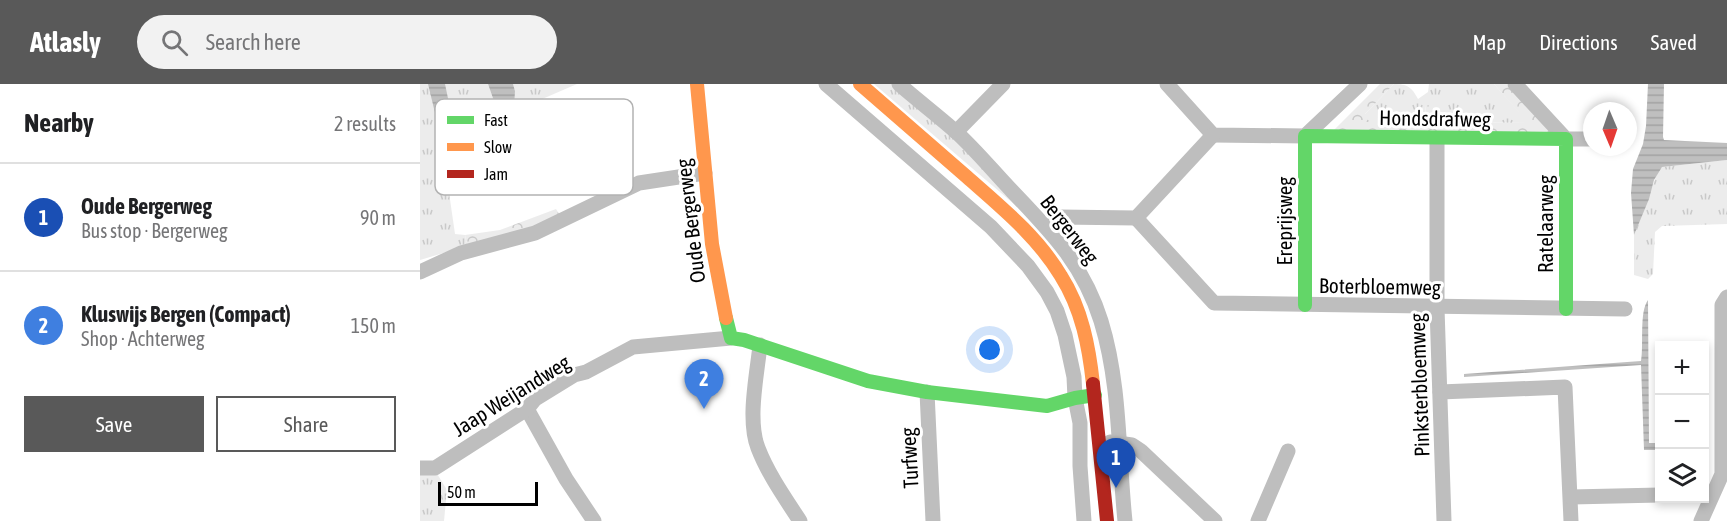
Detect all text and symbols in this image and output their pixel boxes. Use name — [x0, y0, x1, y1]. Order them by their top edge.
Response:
search box — [137, 15, 557, 69]
text: Atlasly — [30, 26, 101, 58]
icon: search — [158, 26, 191, 59]
text: Search here — [206, 29, 301, 55]
text: Map — [1472, 30, 1506, 54]
text: Directions — [1539, 30, 1618, 54]
text: Saved — [1651, 30, 1697, 54]
legend — [435, 99, 633, 195]
north arrow — [1583, 102, 1637, 156]
street label: Hondsdrafweg — [1379, 105, 1491, 131]
text: Nearby — [24, 108, 94, 138]
text: Fast — [484, 111, 508, 129]
text: 2 results — [334, 112, 396, 135]
text: Slow — [484, 138, 512, 156]
street label: Oude Bergerweg — [670, 157, 710, 285]
text: Jam — [484, 165, 508, 183]
street label: Ratelaarweg — [1533, 175, 1557, 273]
street label: Ereprijsweg — [1272, 177, 1296, 265]
street label: Bergerweg — [1036, 190, 1104, 268]
text: Oude Bergerweg — [81, 193, 212, 219]
text: 1 — [39, 206, 48, 229]
text: 90 m — [360, 206, 396, 229]
text: Bus stop · Bergerweg — [81, 219, 228, 242]
street label: Boterbloemweg — [1319, 273, 1441, 299]
text: Kluswijs Bergen (Compact) — [81, 301, 291, 327]
street label: Pinksterbloemweg — [1404, 313, 1434, 457]
text: 2 — [39, 314, 48, 337]
text: 150 m — [351, 314, 396, 337]
text: Shop · Achterweg — [81, 327, 205, 350]
your location — [975, 335, 1004, 364]
map controls — [1655, 341, 1709, 503]
button: + — [1655, 341, 1709, 395]
street label: Jaap Weijandweg — [448, 349, 574, 441]
pin: 2 — [684, 360, 724, 409]
button: − — [1655, 395, 1709, 449]
button: Save — [24, 396, 204, 452]
button: Share — [216, 396, 396, 452]
street label: Turfweg — [895, 427, 923, 489]
pin: 1 — [1096, 438, 1136, 488]
button: layers — [1655, 449, 1709, 503]
scale bar — [438, 479, 538, 506]
text: 50 m — [447, 483, 476, 501]

